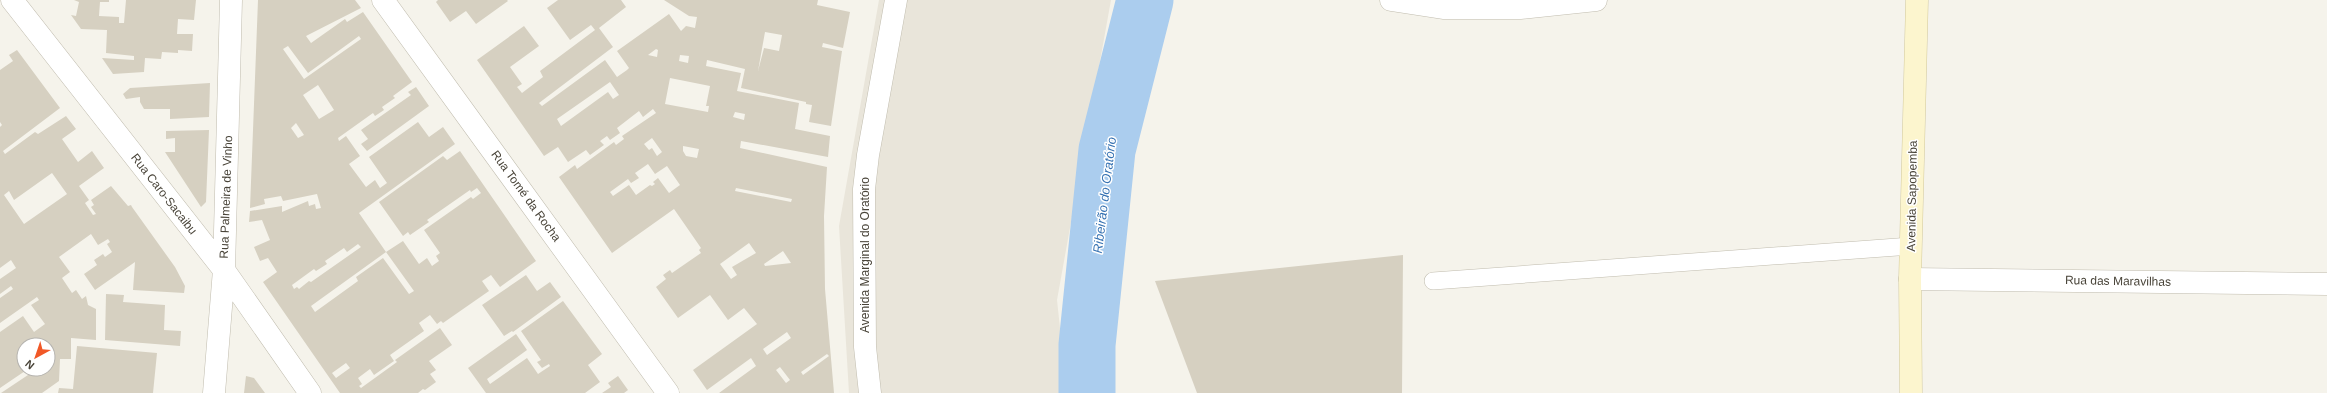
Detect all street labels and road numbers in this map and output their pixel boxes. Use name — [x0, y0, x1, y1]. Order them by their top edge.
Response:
street label: Rua Palmeira de Vinho — [217, 135, 235, 259]
street label: Avenida Sapopemba — [1904, 140, 1920, 252]
street label: Rua Tomé da Rocha — [488, 148, 564, 245]
street label: Rua Caro-Sacaibu — [128, 151, 200, 237]
street label: Avenida Marginal do Oratório — [858, 177, 872, 333]
street label: Rua das Maravilhas — [2065, 273, 2171, 289]

